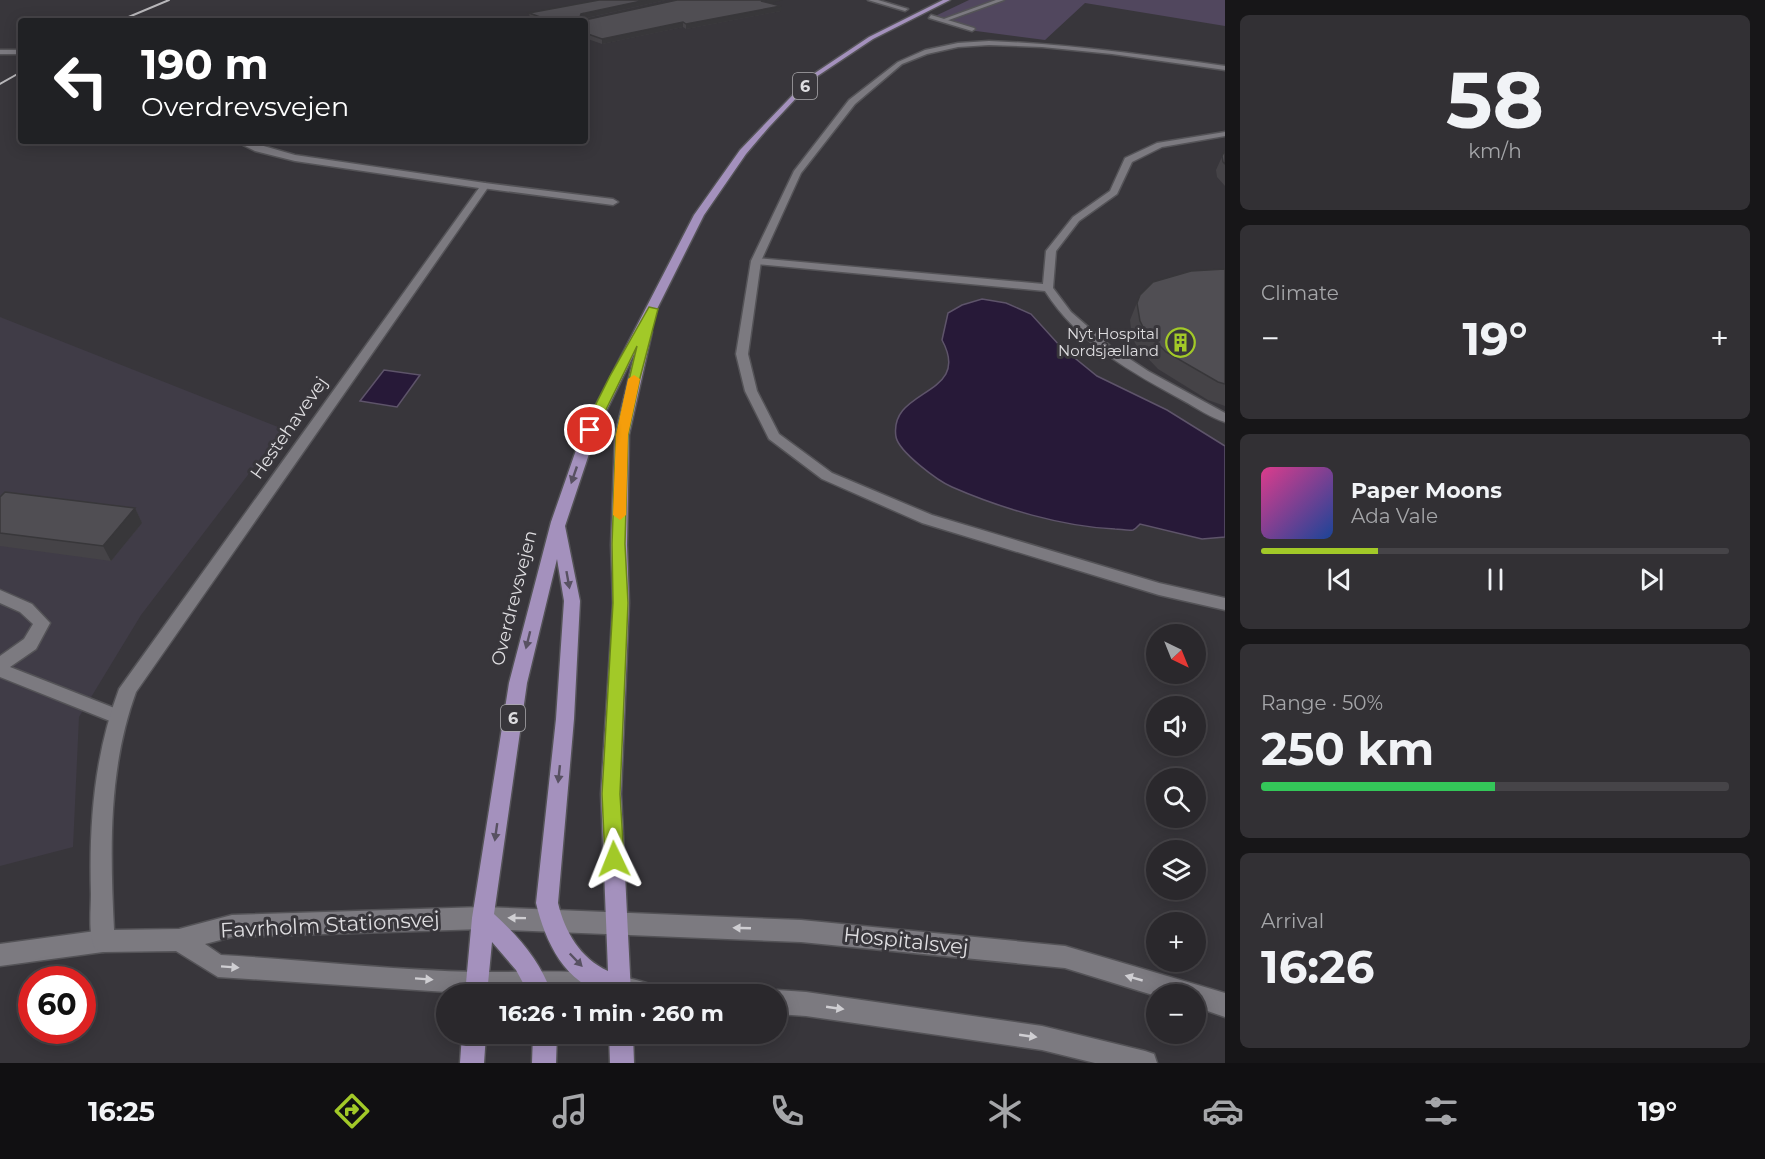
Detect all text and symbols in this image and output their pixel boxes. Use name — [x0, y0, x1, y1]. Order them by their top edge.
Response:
text: 190 m — [141, 38, 269, 90]
icon: left — [42, 42, 120, 120]
text: 58 — [1446, 52, 1544, 148]
road number: 6 — [793, 73, 817, 99]
text: Overdrevsvejen — [141, 90, 349, 123]
text: km/h — [1468, 139, 1522, 163]
text: Climate — [1261, 281, 1339, 305]
text: 19° — [1462, 311, 1528, 366]
text: − — [1261, 318, 1280, 358]
text: + — [1710, 318, 1729, 358]
place label: Nyt Hospital Nordsjælland — [1058, 324, 1159, 360]
building icon: Nyt Hospital Nordsjælland — [1164, 327, 1196, 359]
street label: Hestehavevej — [246, 373, 332, 483]
pin — [564, 404, 615, 455]
icon: arrive — [573, 413, 606, 446]
one-way arrow — [568, 467, 578, 485]
text: Paper Moons — [1351, 477, 1502, 504]
text: Ada Vale — [1351, 504, 1438, 528]
street label: Overdrevsvejen — [487, 528, 541, 668]
icon: previous — [1323, 563, 1356, 596]
icon: pause — [1479, 563, 1512, 596]
icon: next — [1635, 563, 1668, 596]
one-way arrow — [564, 571, 573, 590]
north arrow — [1146, 624, 1206, 684]
map controls — [1146, 624, 1206, 1044]
one-way arrow — [523, 631, 533, 649]
text: Range · 50% — [1261, 691, 1383, 715]
button: sound — [1146, 696, 1206, 756]
road number: 6 — [501, 705, 525, 731]
text: 250 km — [1261, 721, 1434, 776]
one-way arrow — [554, 765, 564, 784]
button: search — [1146, 768, 1206, 828]
one-way arrow — [491, 823, 500, 842]
position arrow — [582, 827, 646, 891]
button: layers — [1146, 840, 1206, 900]
street label: Favrholm Stationsvej — [220, 906, 440, 943]
text: Arrival — [1261, 909, 1324, 933]
button: + — [1146, 912, 1206, 972]
one-way arrow — [507, 914, 526, 923]
street label: Hospitalsvej — [842, 921, 970, 960]
one-way arrow — [733, 924, 752, 933]
text: 16:26 — [1261, 939, 1374, 994]
one-way arrow — [568, 952, 582, 966]
one-way arrow — [220, 962, 239, 972]
speed limit sign: 60 — [18, 966, 96, 1044]
one-way arrow — [1125, 973, 1143, 982]
one-way arrow — [415, 975, 434, 984]
button: − — [1146, 984, 1206, 1044]
text: 16:26 · 1 min · 260 m — [499, 1000, 724, 1027]
one-way arrow — [826, 1004, 845, 1013]
one-way arrow — [1019, 1032, 1038, 1041]
icon: directions — [331, 1090, 373, 1132]
icon: music — [549, 1090, 591, 1132]
icon: phone — [766, 1090, 808, 1132]
icon: climate — [984, 1090, 1026, 1132]
icon: car — [1202, 1090, 1244, 1132]
icon: filters — [1420, 1090, 1462, 1132]
text: 16:25 — [88, 1095, 155, 1128]
text: 19° — [1638, 1095, 1677, 1128]

